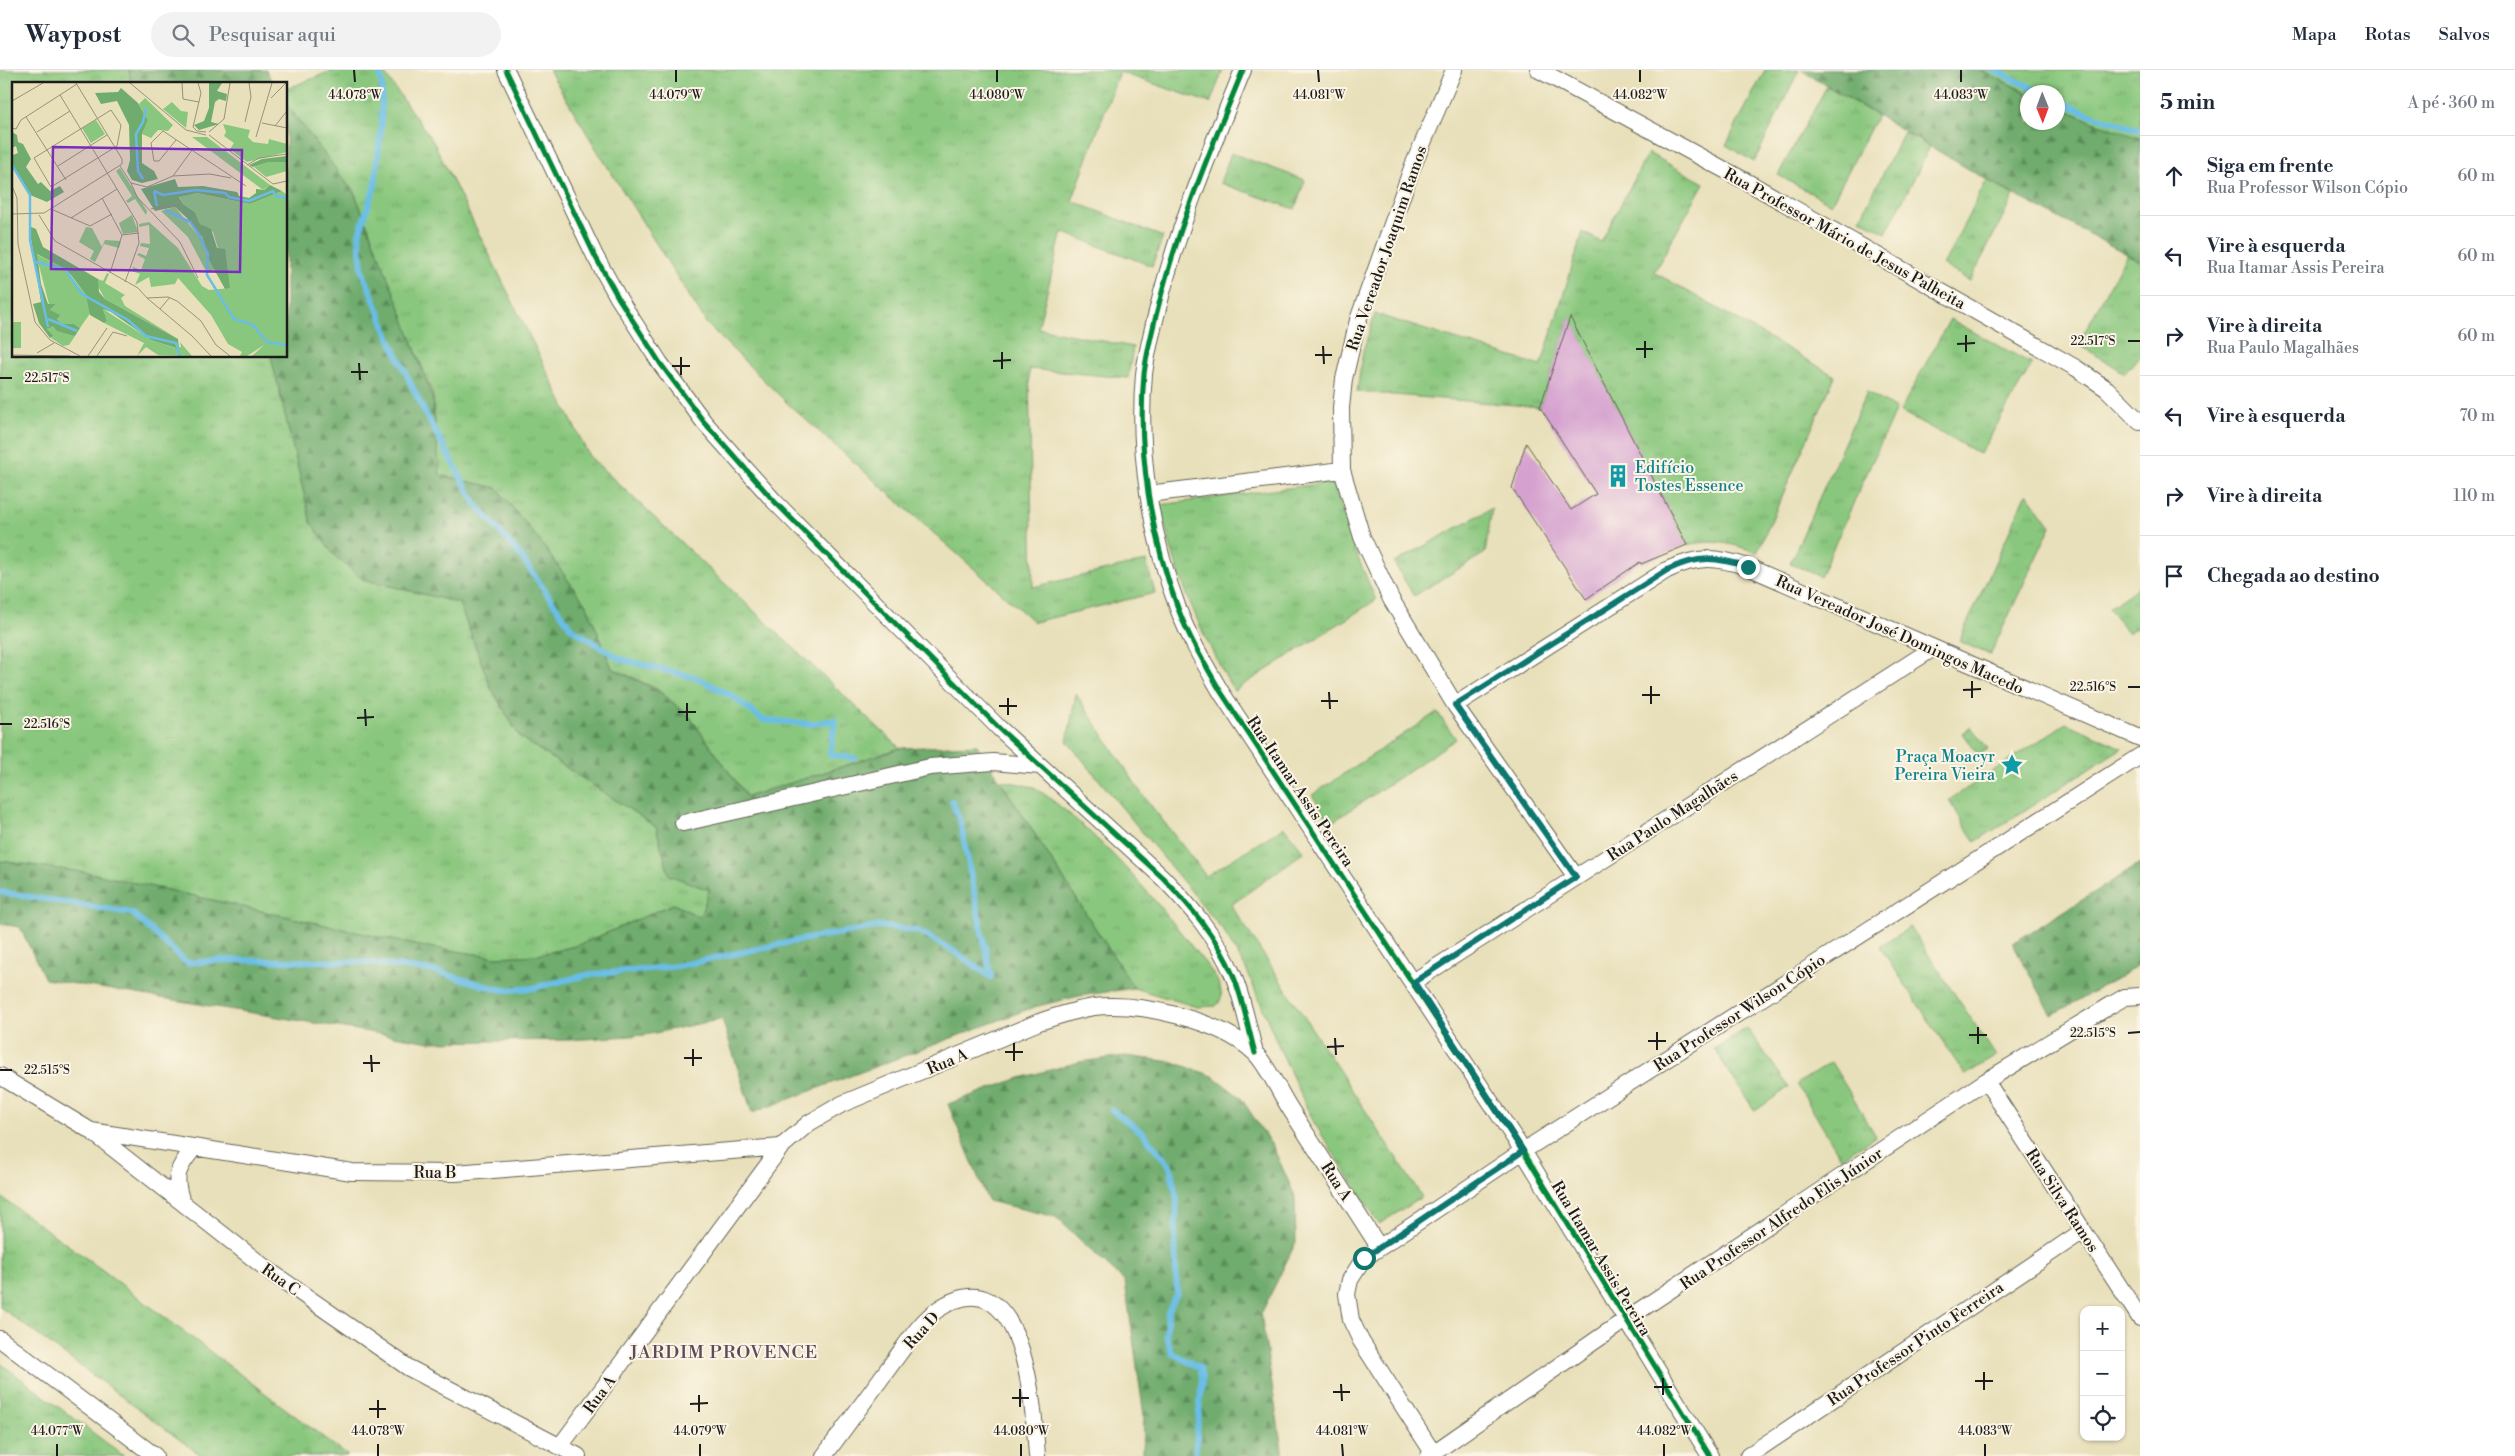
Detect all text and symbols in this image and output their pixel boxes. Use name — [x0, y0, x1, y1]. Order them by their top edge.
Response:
search box — [151, 12, 501, 57]
text: Waypost — [25, 20, 121, 50]
icon: search — [169, 21, 197, 49]
text: Pesquisar aqui — [209, 23, 336, 47]
text: Mapa — [2292, 23, 2337, 46]
text: Rotas — [2365, 23, 2411, 46]
text: Salvos — [2439, 23, 2490, 46]
inset map — [12, 82, 288, 358]
north arrow — [2020, 85, 2065, 130]
text: 44.078°W — [328, 88, 383, 103]
text: 44.079°W — [649, 88, 704, 103]
text: 44.080°W — [969, 88, 1026, 103]
text: 44.081°W — [1293, 88, 1346, 103]
text: 44.082°W — [1613, 88, 1668, 103]
text: 44.083°W — [1934, 88, 1989, 103]
text: 5 min — [2160, 90, 2215, 116]
text: A pé · 360 m — [2408, 93, 2495, 113]
street label: Rua Vereador Joaquim Ramos — [1342, 143, 1432, 354]
text: Siga em frente — [2207, 154, 2334, 178]
icon: ahead — [2160, 162, 2188, 190]
street label: Rua Professor Mário de Jesus Palheita — [1720, 164, 1970, 314]
text: 60 m — [2457, 166, 2495, 186]
text: Rua Professor Wilson Cópio — [2207, 178, 2408, 198]
text: Vire à esquerda — [2207, 234, 2346, 258]
icon: left — [2160, 242, 2188, 270]
text: 60 m — [2457, 246, 2495, 266]
text: Rua Itamar Assis Pereira — [2207, 258, 2385, 278]
text: Vire à direita — [2207, 314, 2322, 338]
icon: right — [2160, 322, 2188, 350]
text: 60 m — [2457, 326, 2495, 346]
text: 22.517°S — [2071, 334, 2116, 349]
text: Rua Paulo Magalhães — [2207, 338, 2359, 358]
text: 22.517°S — [25, 371, 70, 386]
icon: left — [2160, 402, 2188, 430]
text: Vire à esquerda — [2207, 404, 2346, 428]
text: 70 m — [2459, 406, 2495, 426]
place label: Edifício Tostes Essence — [1635, 458, 1744, 496]
building icon: Edifício Tostes Essence — [1605, 463, 1631, 489]
icon: right — [2160, 482, 2188, 510]
text: Vire à direita — [2207, 484, 2322, 508]
text: 110 m — [2453, 486, 2495, 506]
route end — [1737, 556, 1760, 579]
icon: arrive — [2160, 562, 2188, 590]
text: Chegada ao destino — [2207, 564, 2380, 588]
street label: Rua Vereador José Domingos Macedo — [1772, 571, 2027, 699]
text: 22.516°S — [2070, 680, 2116, 695]
street label: Rua Itamar Assis Pereira — [1242, 712, 1359, 872]
text: 22.516°S — [24, 717, 70, 732]
place label: Praça Moacyr Pereira Vieira — [1895, 747, 1996, 785]
place icon: Praça Moacyr Pereira Vieira — [1999, 752, 2025, 778]
street label: Rua Paulo Magalhães — [1603, 766, 1742, 866]
street label: Rua Professor Wilson Cópio — [1650, 950, 1829, 1076]
text: 22.515°S — [2070, 1026, 2116, 1041]
street label: Rua A — [924, 1044, 972, 1079]
text: 22.515°S — [24, 1063, 70, 1078]
street label: Rua Professor Alfredo Elis Júnior — [1676, 1143, 1887, 1294]
street label: Rua Silva Ramos — [2021, 1145, 2103, 1256]
street label: Rua A — [1316, 1158, 1357, 1206]
street label: Rua B — [414, 1163, 456, 1183]
street label: Rua Itamar Assis Pereira — [1547, 1177, 1656, 1341]
route start — [1353, 1247, 1376, 1270]
street label: Rua C — [257, 1259, 304, 1300]
street label: Rua Professor Pinto Ferreira — [1824, 1277, 2008, 1410]
map controls — [2080, 1306, 2125, 1441]
button: + — [2080, 1306, 2125, 1351]
street label: Rua D — [900, 1308, 944, 1354]
district label: JARDIM PROVENCE — [629, 1341, 818, 1364]
button: − — [2080, 1351, 2125, 1396]
street label: Rua A — [579, 1371, 621, 1418]
button: locate — [2080, 1396, 2125, 1441]
text: 44.077°W — [31, 1424, 84, 1439]
text: 44.078°W — [351, 1424, 406, 1439]
text: 44.079°W — [673, 1424, 728, 1439]
text: 44.080°W — [993, 1424, 1050, 1439]
text: 44.081°W — [1316, 1424, 1369, 1439]
text: 44.082°W — [1637, 1424, 1692, 1439]
text: 44.083°W — [1958, 1424, 2013, 1439]

